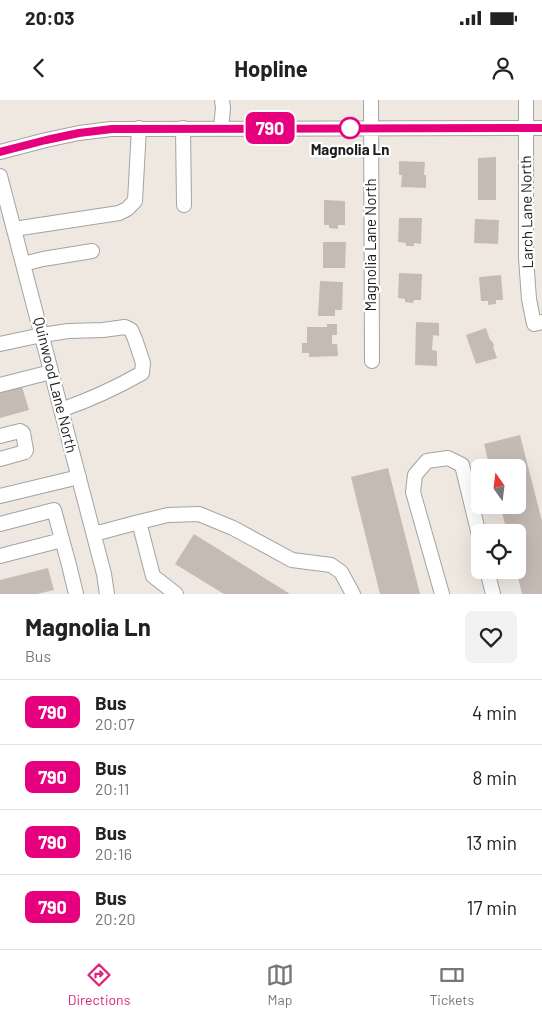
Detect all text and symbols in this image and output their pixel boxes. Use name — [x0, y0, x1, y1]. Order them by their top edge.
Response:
text: 20:03 — [25, 6, 74, 29]
icon: back — [25, 54, 53, 82]
icon: person — [489, 54, 517, 82]
text: Hopline — [234, 55, 308, 81]
line badge: 790 — [241, 112, 299, 144]
text: 790 — [256, 117, 284, 139]
marker: Magnolia Ln — [339, 117, 361, 139]
place label: Magnolia Ln — [311, 140, 389, 158]
street label: Larch Lane North — [516, 155, 536, 269]
street label: Magnolia Lane North — [361, 178, 379, 312]
street label: Quinwood Lane North — [30, 315, 82, 454]
north arrow — [471, 459, 526, 514]
map controls — [471, 459, 526, 579]
button: locate — [471, 524, 526, 579]
button: heart — [465, 611, 517, 663]
text: Magnolia Ln — [25, 612, 151, 641]
text: Bus — [25, 646, 51, 665]
text: Bus — [95, 691, 127, 714]
text: 790 — [38, 701, 67, 723]
text: 4 min — [472, 701, 517, 724]
text: 20:07 — [95, 714, 135, 733]
text: Bus — [95, 756, 127, 779]
text: 790 — [38, 766, 67, 788]
text: 8 min — [473, 766, 517, 789]
text: 20:11 — [95, 779, 129, 798]
text: Bus — [95, 821, 127, 844]
text: 790 — [38, 831, 67, 853]
text: 13 min — [466, 831, 517, 854]
text: 20:16 — [95, 844, 132, 863]
text: Bus — [95, 886, 127, 909]
text: 790 — [38, 896, 67, 918]
text: 17 min — [467, 896, 517, 919]
text: 20:20 — [95, 909, 136, 928]
tab: Directions — [68, 961, 130, 1008]
tab: Map — [266, 961, 294, 1008]
tab: Tickets — [430, 961, 474, 1008]

